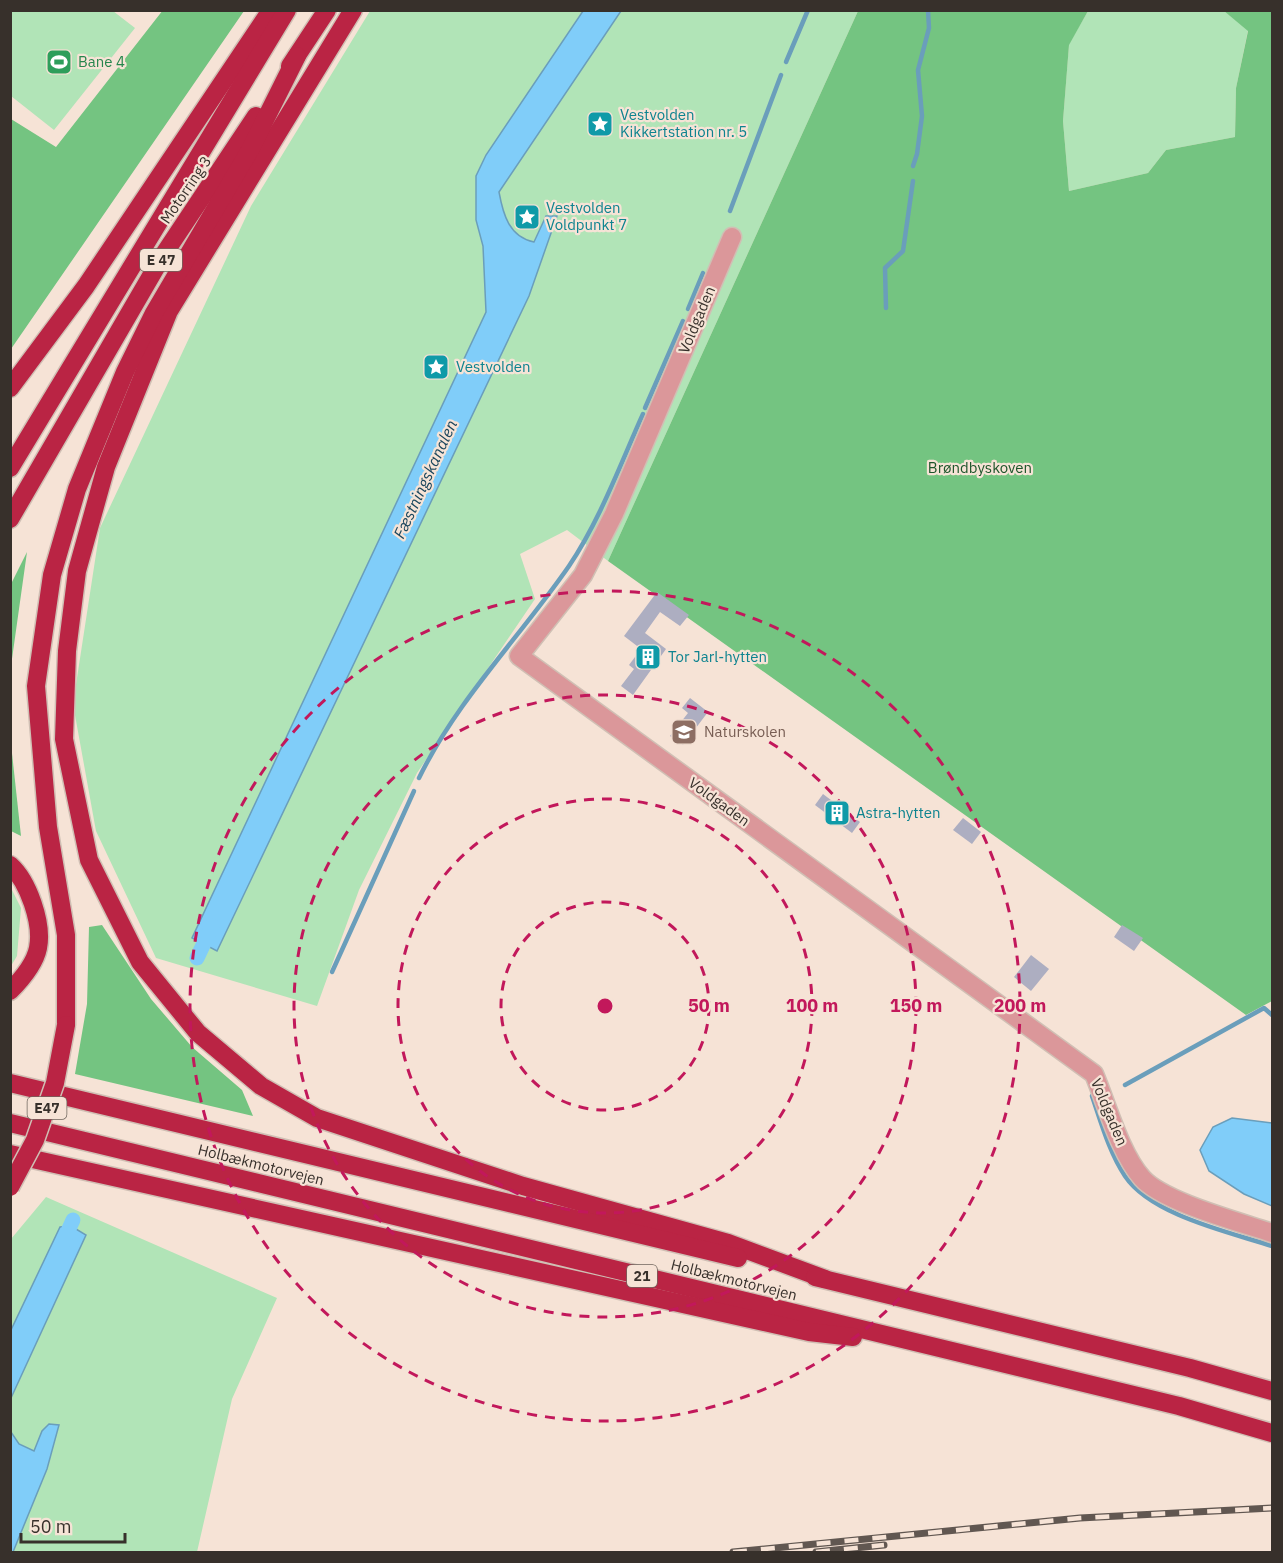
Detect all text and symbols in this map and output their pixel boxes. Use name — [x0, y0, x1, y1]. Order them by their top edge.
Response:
sports icon: Bane 4 — [44, 47, 74, 77]
place label: Bane 4 — [78, 52, 125, 71]
place label: Vestvolden Kikkertstation nr. 5 — [620, 105, 747, 141]
place icon: Vestvolden Kikkertstation nr. 5 — [585, 109, 615, 139]
street label: Motorring 3 — [156, 152, 215, 227]
place label: Vestvolden Voldpunkt 7 — [546, 198, 627, 234]
place icon: Vestvolden Voldpunkt 7 — [512, 202, 542, 232]
road number: E 47 — [140, 249, 182, 271]
street label: Voldgaden — [674, 283, 719, 356]
place icon: Vestvolden — [421, 352, 451, 382]
place label: Vestvolden — [456, 357, 531, 376]
water label: Fæstningskanalen — [389, 416, 461, 542]
park label: Brøndbyskoven — [928, 458, 1032, 477]
building icon: Tor Jarl-hytten — [633, 642, 663, 672]
place label: Tor Jarl-hytten — [668, 647, 767, 666]
school or university icon: Naturskolen — [669, 717, 699, 747]
place label: Naturskolen — [704, 722, 786, 741]
street label: Voldgaden — [685, 773, 754, 830]
building icon: Astra-hytten — [822, 798, 852, 828]
place label: Astra-hytten — [856, 803, 940, 822]
text: 50 m — [688, 994, 730, 1017]
text: 100 m — [786, 994, 838, 1017]
text: 150 m — [890, 994, 942, 1017]
text: 200 m — [994, 994, 1046, 1017]
centre of rings — [595, 996, 615, 1016]
street label: Voldgaden — [1087, 1075, 1132, 1148]
road number: E47 — [28, 1097, 66, 1119]
street label: Holbækmotorvejen — [196, 1140, 326, 1189]
street label: Holbækmotorvejen — [669, 1255, 799, 1304]
road number: 21 — [627, 1265, 657, 1287]
scale bar — [21, 1506, 124, 1544]
text: 50 m — [30, 1515, 72, 1538]

